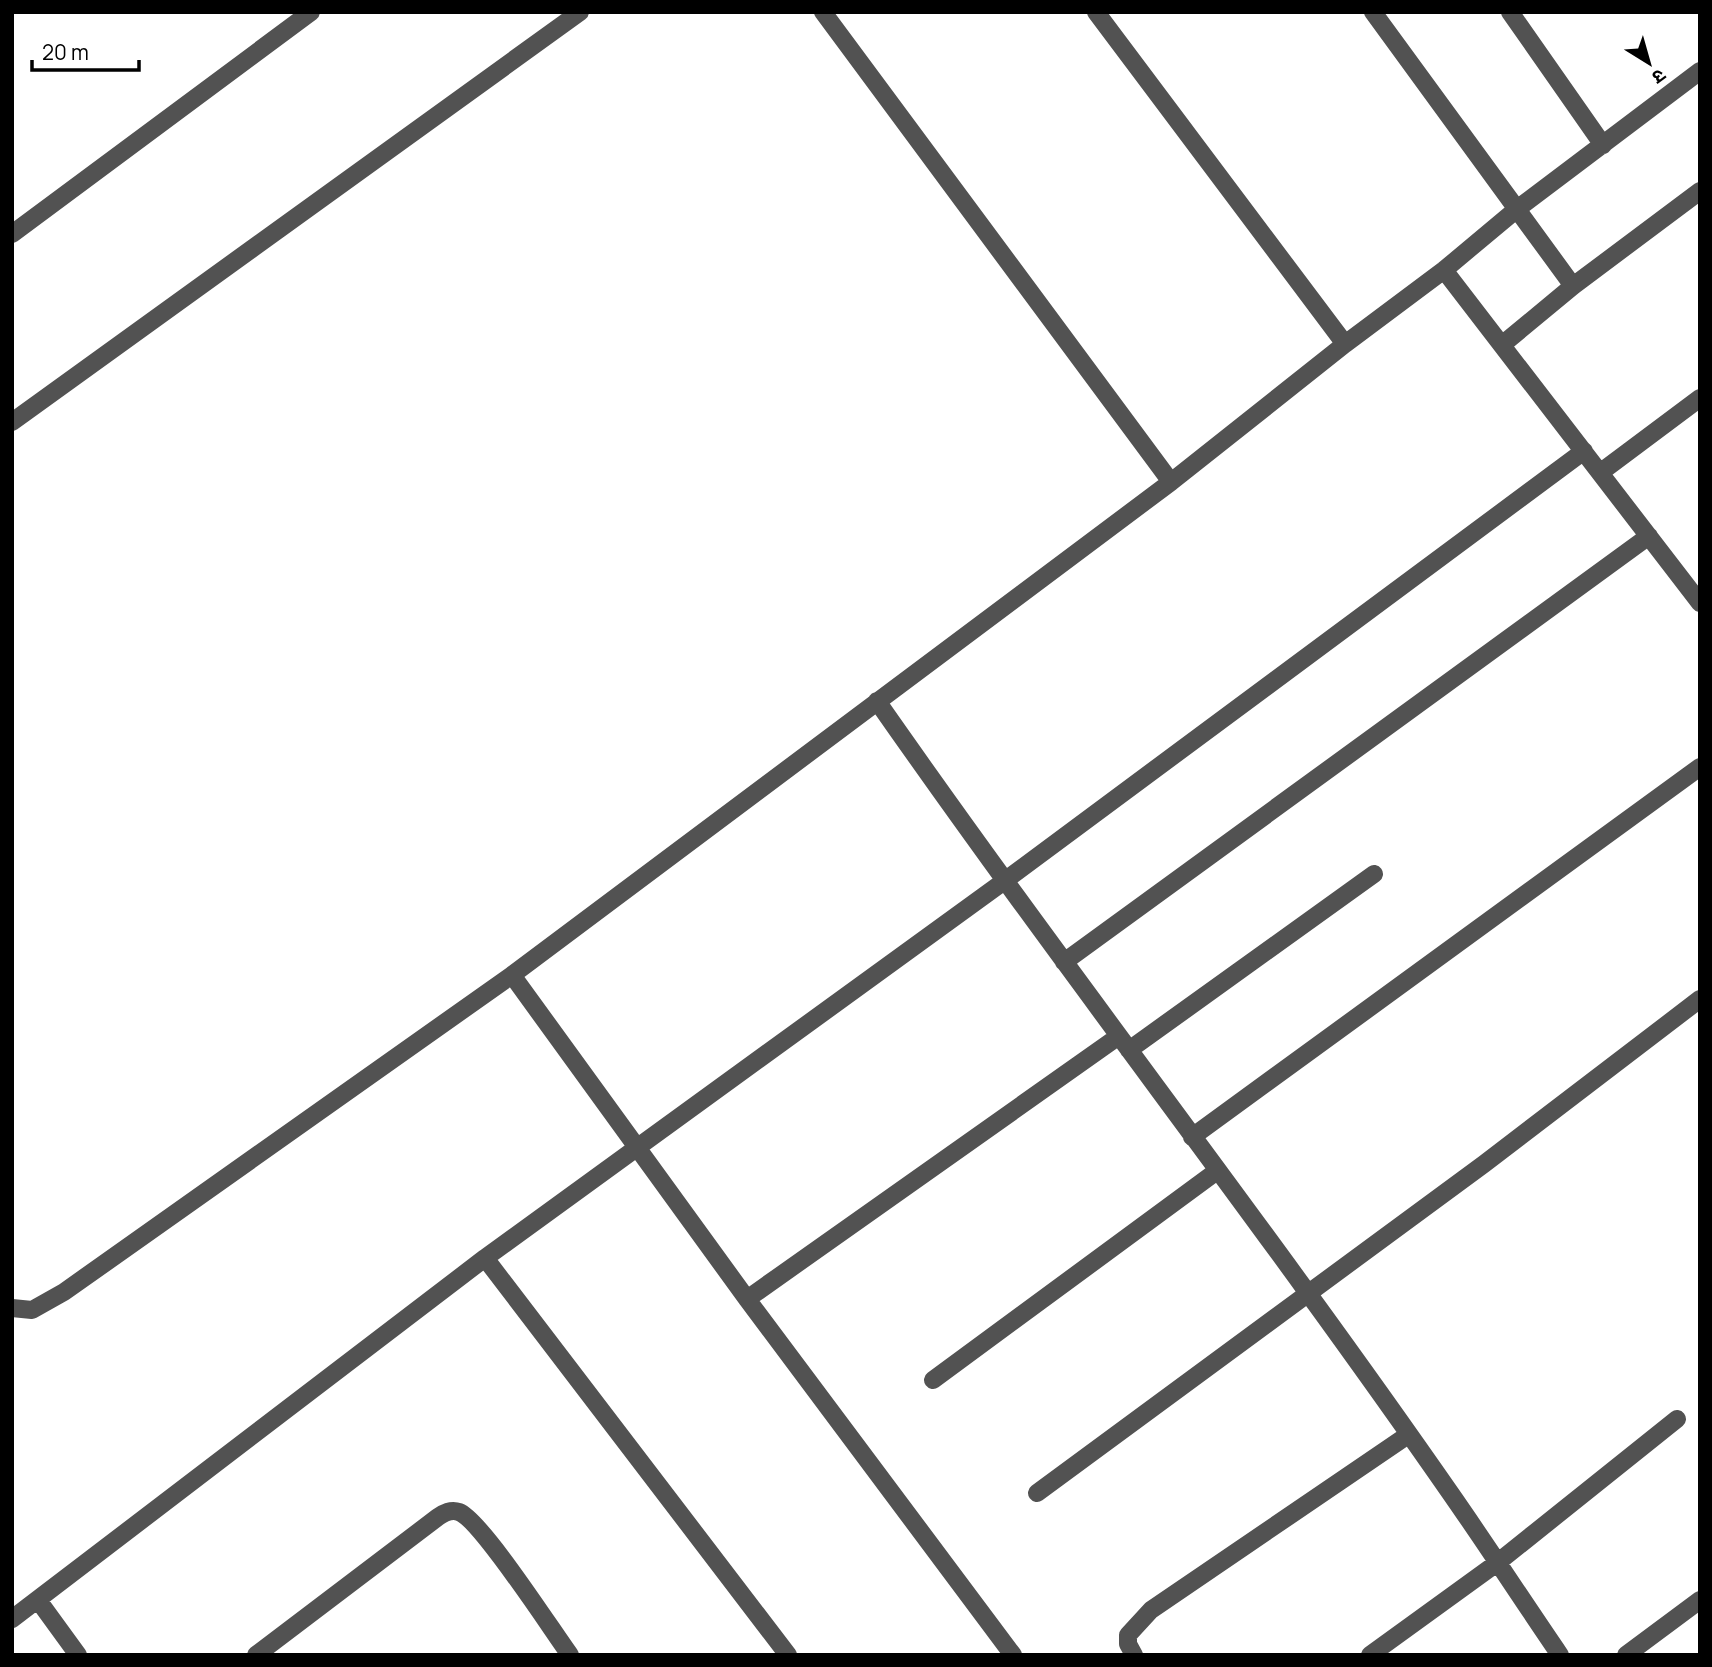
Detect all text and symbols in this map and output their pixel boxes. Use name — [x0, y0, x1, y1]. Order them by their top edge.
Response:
scale bar — [32, 28, 138, 72]
north arrow — [1614, 28, 1684, 98]
text: 20 m — [42, 38, 89, 66]
text: उ — [1646, 63, 1671, 91]

